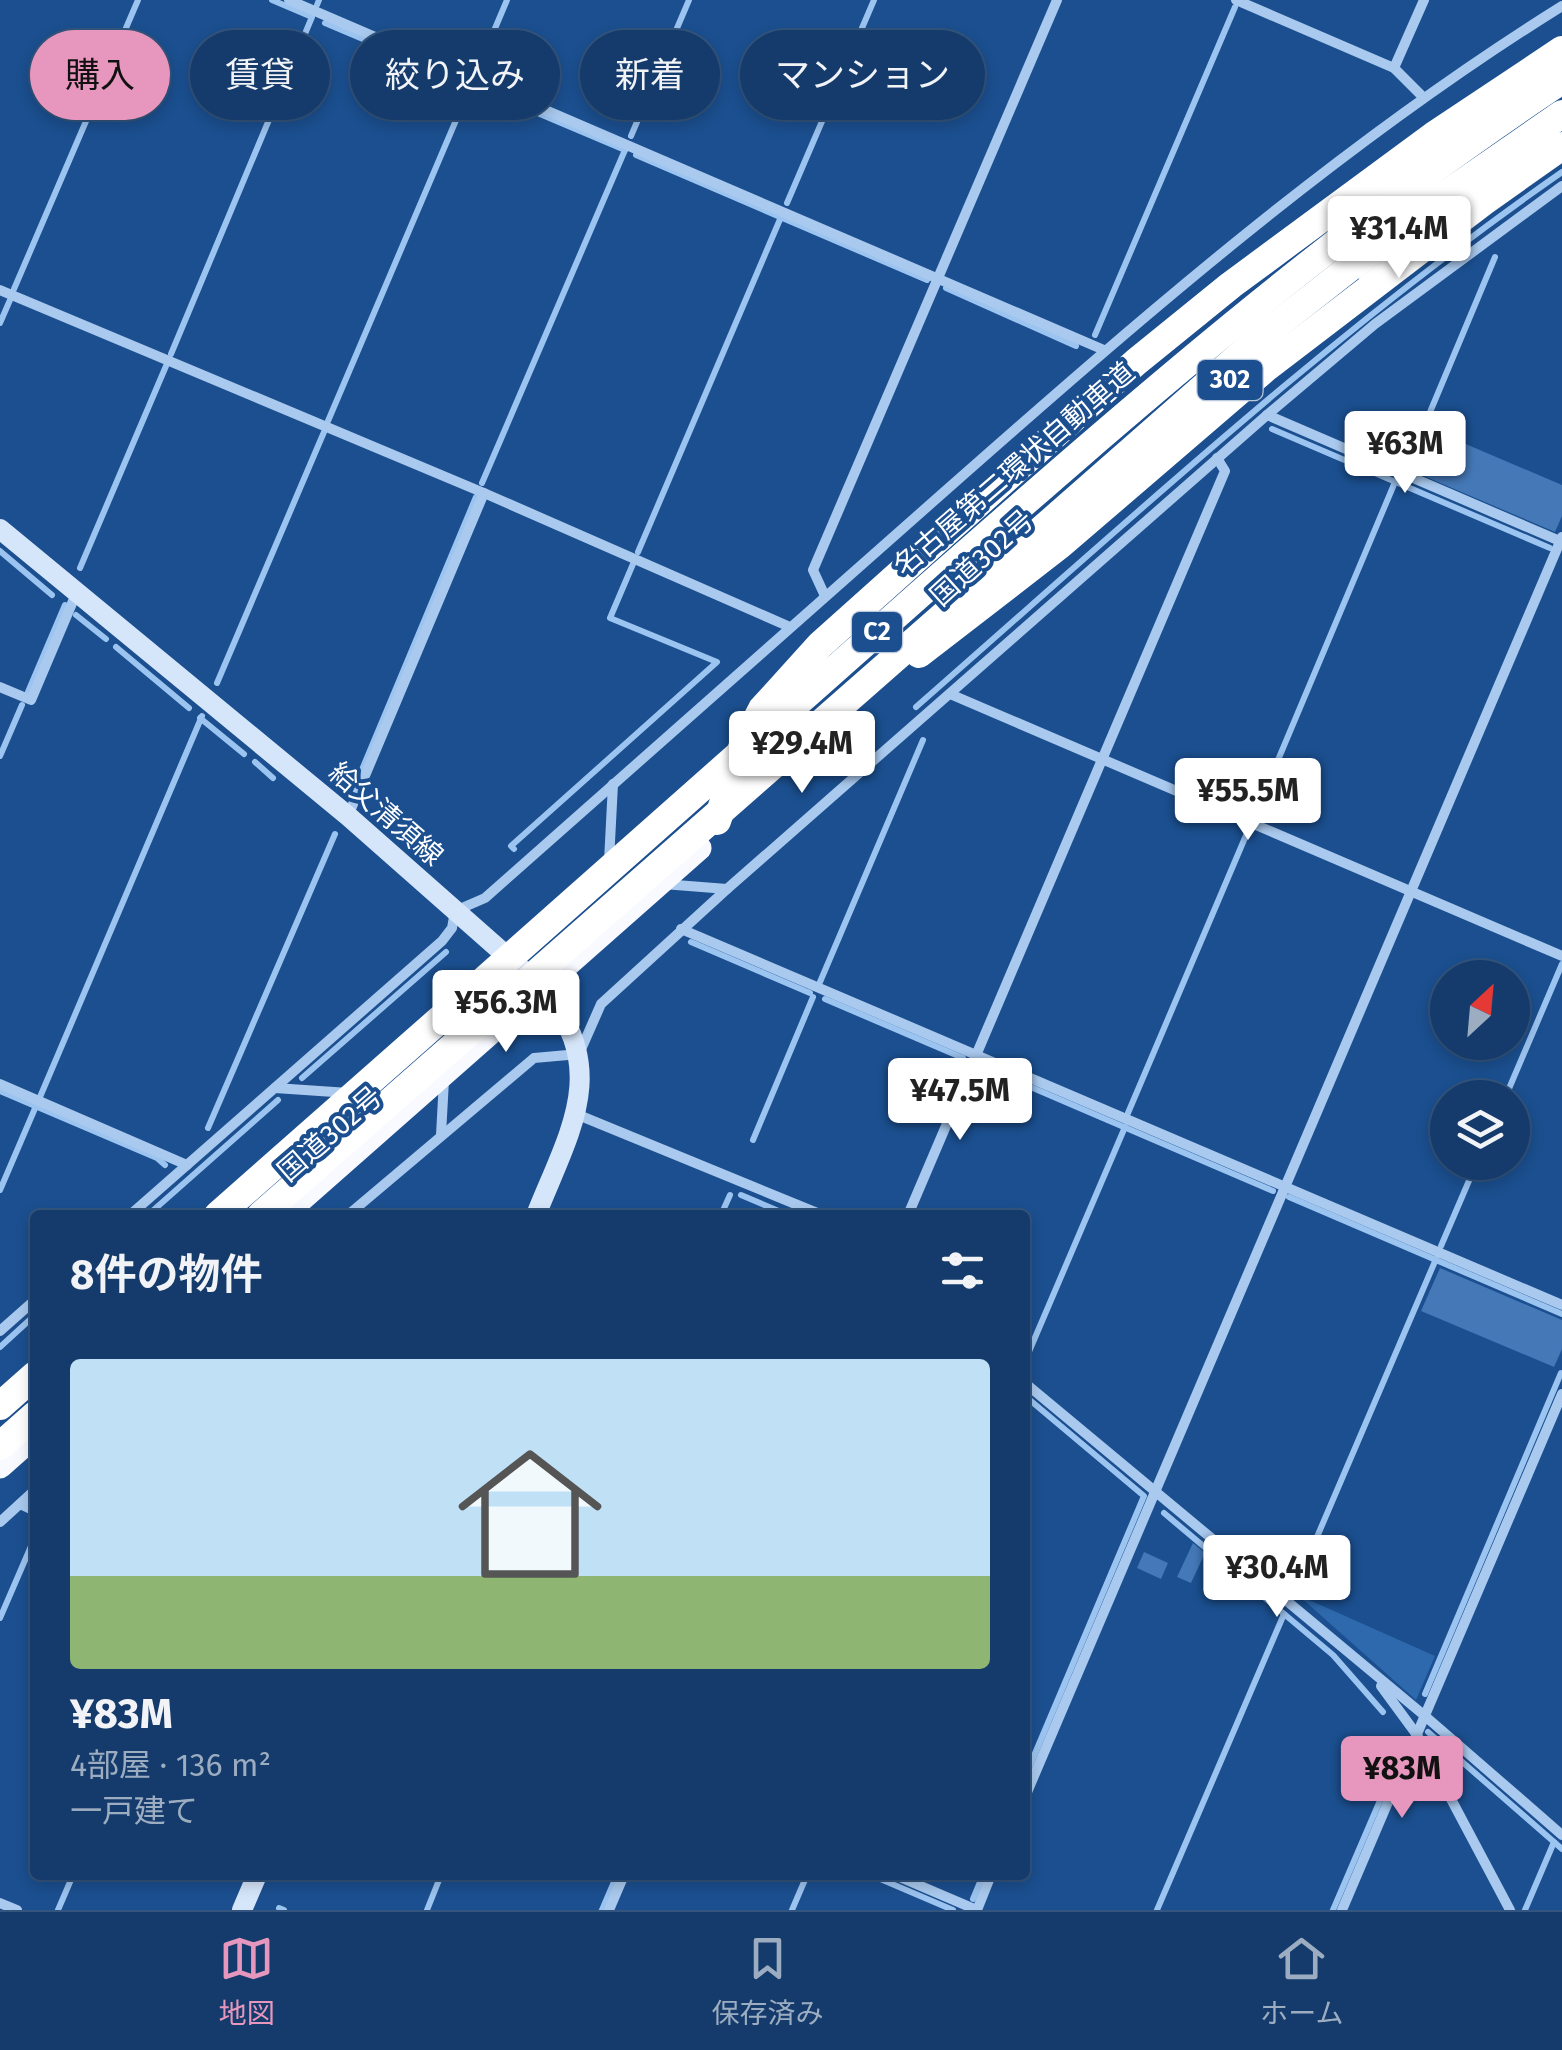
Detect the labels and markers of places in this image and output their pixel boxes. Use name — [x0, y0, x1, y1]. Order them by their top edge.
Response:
pin: ¥31.4M — [1318, 196, 1480, 281]
pin: ¥63M — [1346, 411, 1464, 496]
pin: ¥29.4M — [721, 711, 883, 796]
pin: ¥55.5M — [1167, 758, 1329, 843]
pin: ¥56.3M — [425, 970, 587, 1055]
pin: ¥47.5M — [879, 1058, 1041, 1143]
pin: ¥30.4M — [1196, 1535, 1358, 1620]
pin: ¥83M — [1343, 1736, 1461, 1821]

